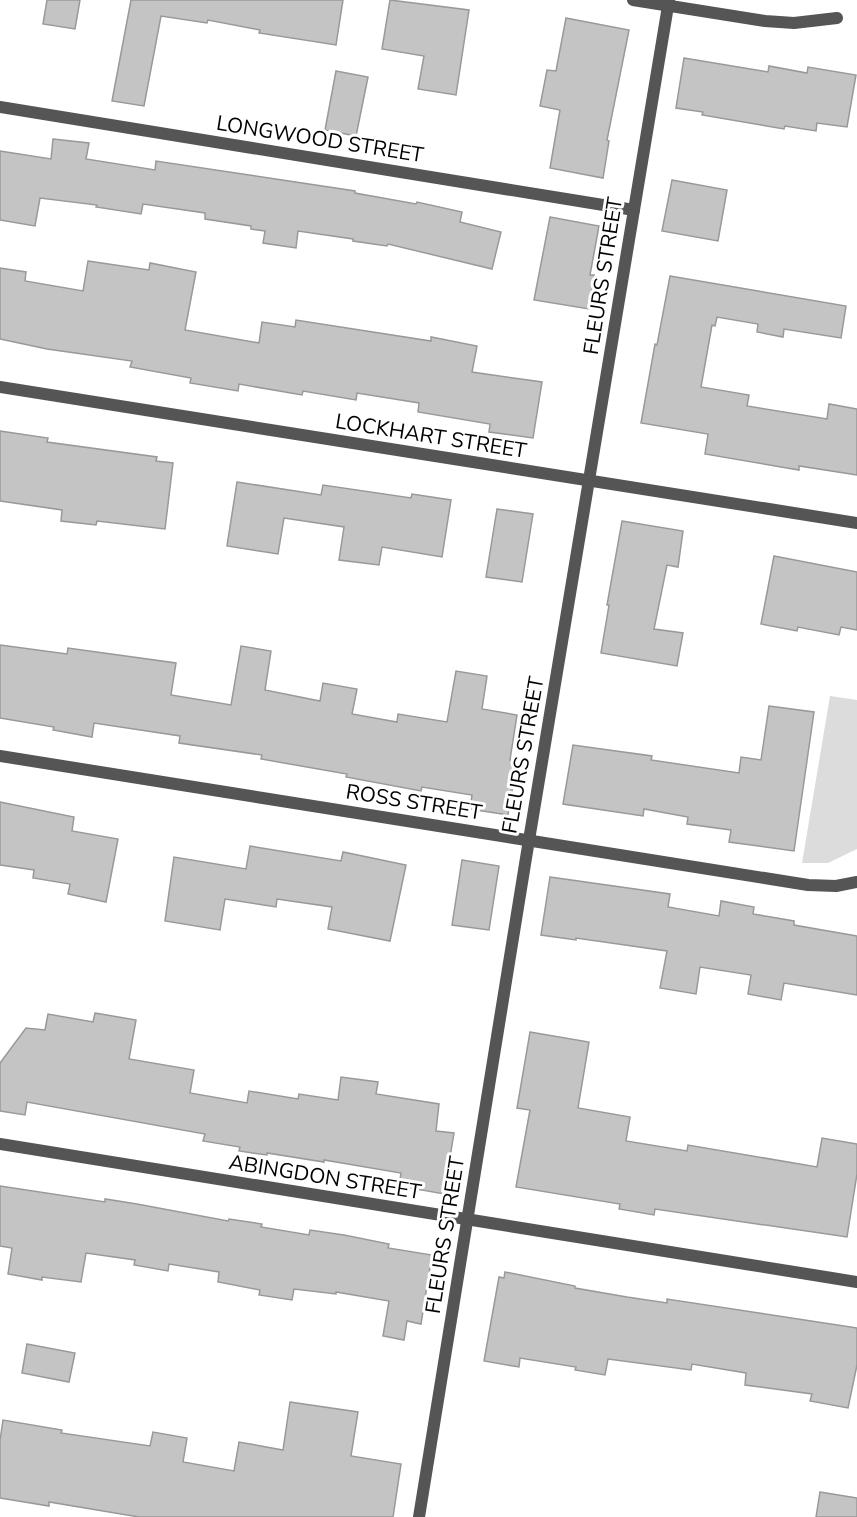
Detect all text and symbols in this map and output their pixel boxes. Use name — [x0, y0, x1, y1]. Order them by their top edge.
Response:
street label: LONGWOOD STREET — [214, 109, 426, 169]
street label: FLEURS STREET — [577, 195, 629, 357]
street label: LOCKHART STREET — [333, 407, 529, 465]
street label: FLEURS STREET — [495, 674, 551, 836]
street label: ROSS STREET — [344, 777, 484, 827]
street label: ABINGDON STREET — [227, 1148, 424, 1206]
street label: FLEURS STREET — [419, 1154, 471, 1316]

